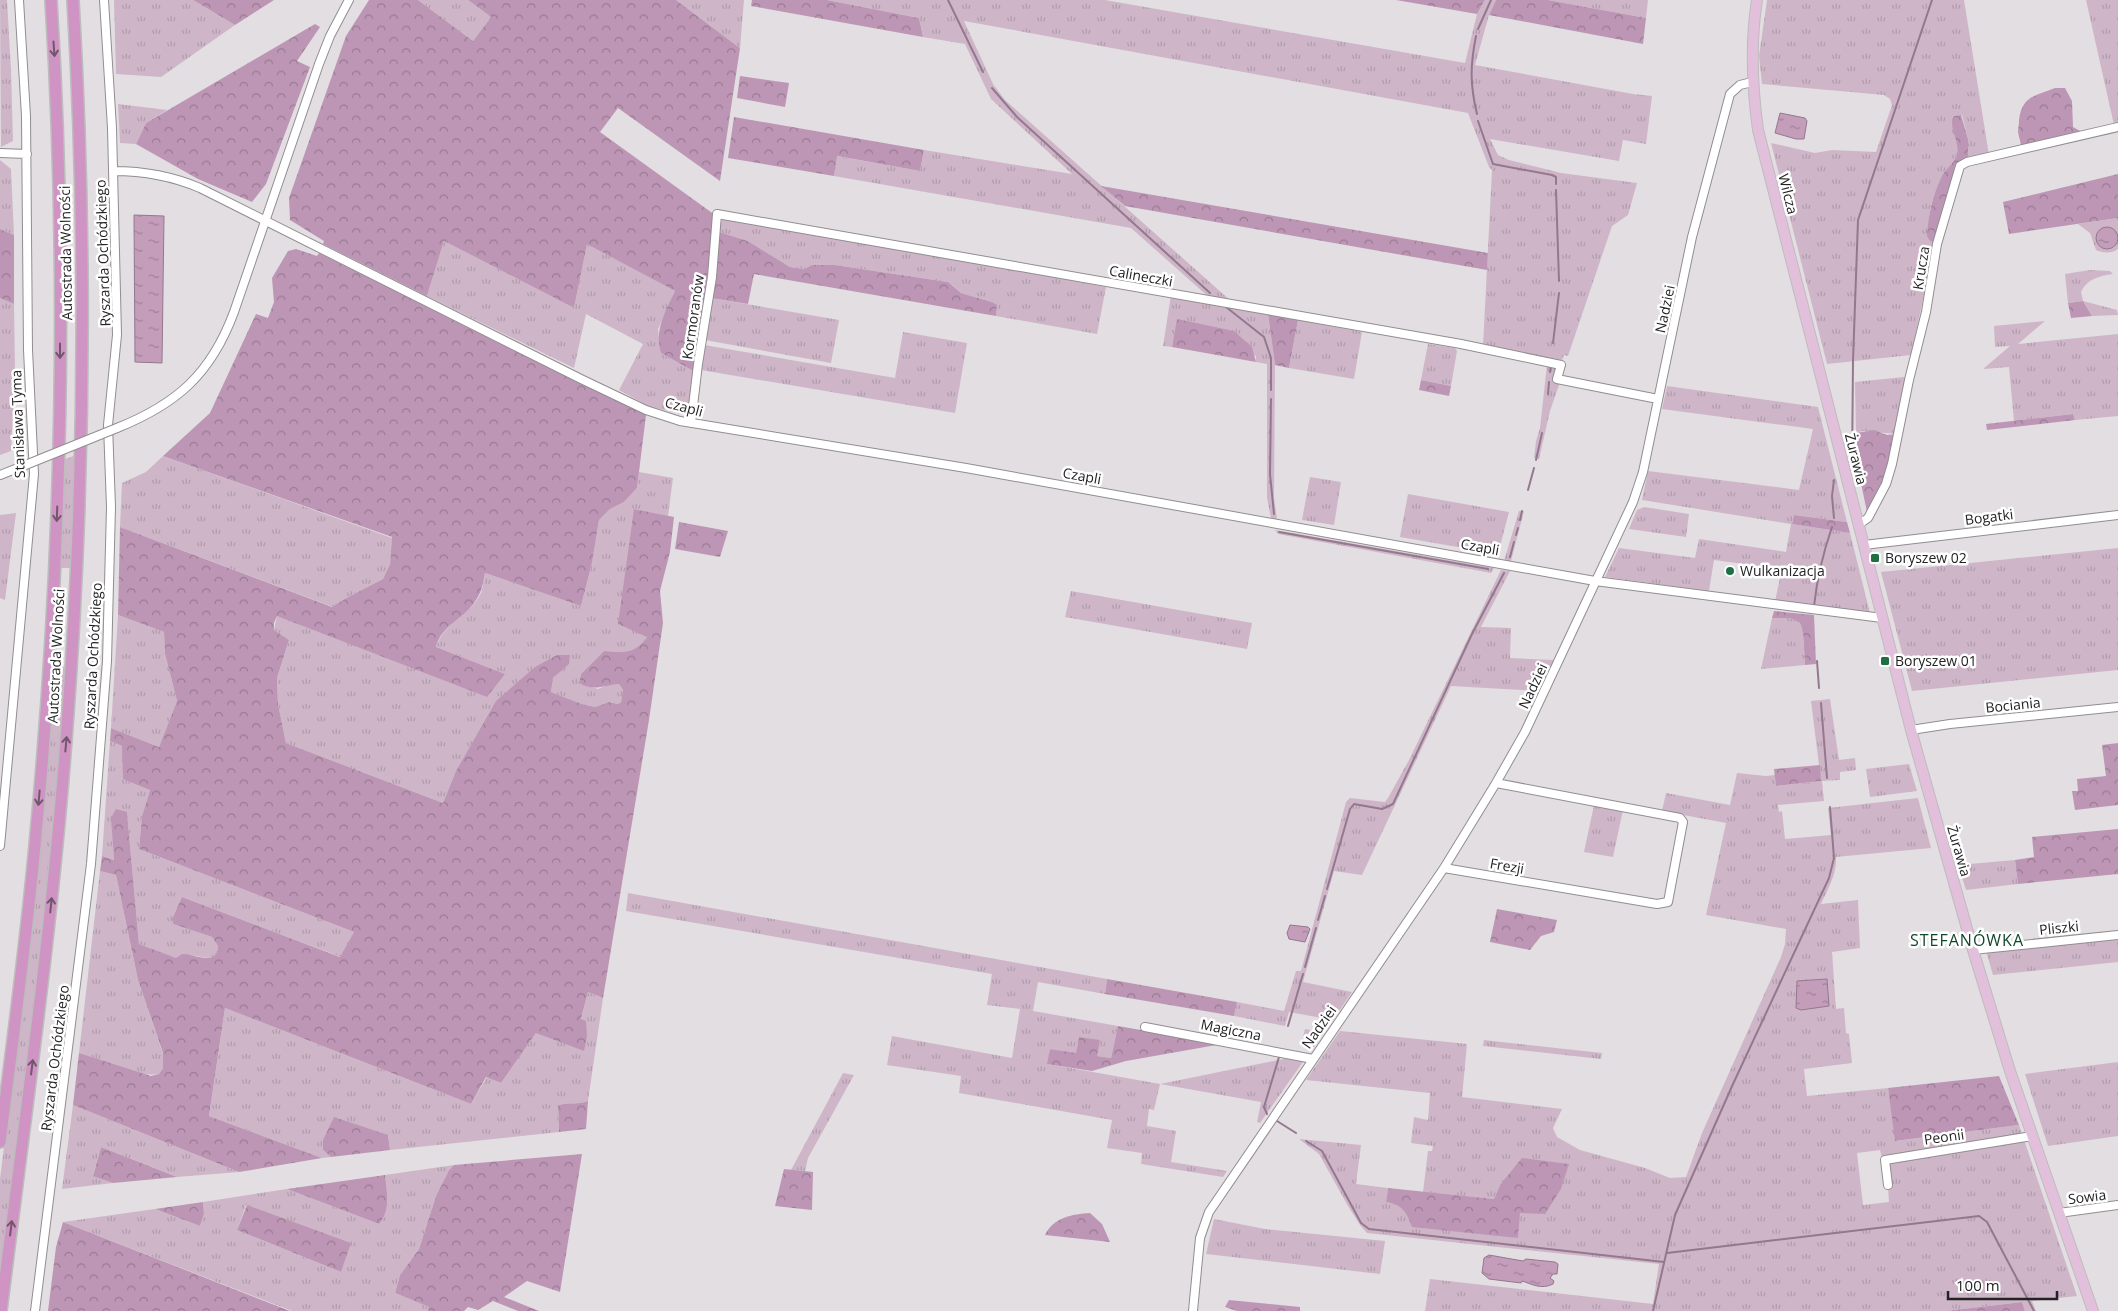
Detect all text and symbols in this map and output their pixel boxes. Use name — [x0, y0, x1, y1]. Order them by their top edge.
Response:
one-way arrow — [49, 40, 58, 56]
street label: Wilcza — [1774, 172, 1803, 216]
street label: Ryszarda Ochódzkiego — [90, 179, 115, 327]
street label: Autostrada Wolności — [55, 185, 76, 321]
street label: Krucza — [1908, 245, 1933, 291]
street label: Calineczki — [1108, 261, 1174, 290]
street label: Kormoranów — [677, 273, 708, 361]
street label: Nadziei — [1650, 283, 1679, 335]
one-way arrow — [55, 342, 65, 359]
street label: Stanisława Tyma — [6, 370, 29, 478]
street label: Czapli — [663, 392, 705, 421]
street label: Żurawia — [1841, 431, 1872, 487]
street label: Czapli — [1061, 463, 1103, 488]
street label: Bogatki — [1964, 504, 2014, 529]
one-way arrow — [52, 505, 62, 521]
street label: Czapli — [1459, 534, 1501, 559]
place label: Boryszew 02 — [1885, 548, 1967, 567]
marker: Boryszew 02 — [1869, 552, 1881, 564]
place label: Wulkanizacja — [1740, 561, 1825, 580]
marker: Wulkanizacja — [1724, 565, 1736, 577]
street label: Ryszarda Ochódzkiego — [79, 582, 106, 730]
street label: Autostrada Wolności — [42, 588, 69, 724]
place label: Boryszew 01 — [1895, 651, 1977, 670]
marker: Boryszew 01 — [1879, 655, 1891, 667]
street label: Nadziei — [1514, 660, 1551, 712]
street label: Bociania — [1984, 692, 2041, 717]
one-way arrow — [61, 736, 71, 752]
one-way arrow — [35, 790, 44, 806]
street label: Żurawia — [1943, 823, 1976, 879]
street label: Frezji — [1488, 853, 1526, 878]
one-way arrow — [46, 898, 56, 914]
street label: Pliszki — [2038, 916, 2080, 939]
district label: STEFANÓWKA — [1910, 929, 2024, 951]
street label: Ryszarda Ochódzkiego — [36, 984, 73, 1132]
street label: Nadziei — [1297, 1001, 1340, 1052]
street label: Magiczna — [1199, 1014, 1263, 1045]
one-way arrow — [27, 1059, 37, 1075]
street label: Peonii — [1923, 1124, 1965, 1149]
street label: Sowia — [2067, 1185, 2107, 1208]
one-way arrow — [6, 1220, 16, 1236]
scale bar — [1948, 1268, 2057, 1300]
text: 100 m — [1956, 1275, 2000, 1295]

